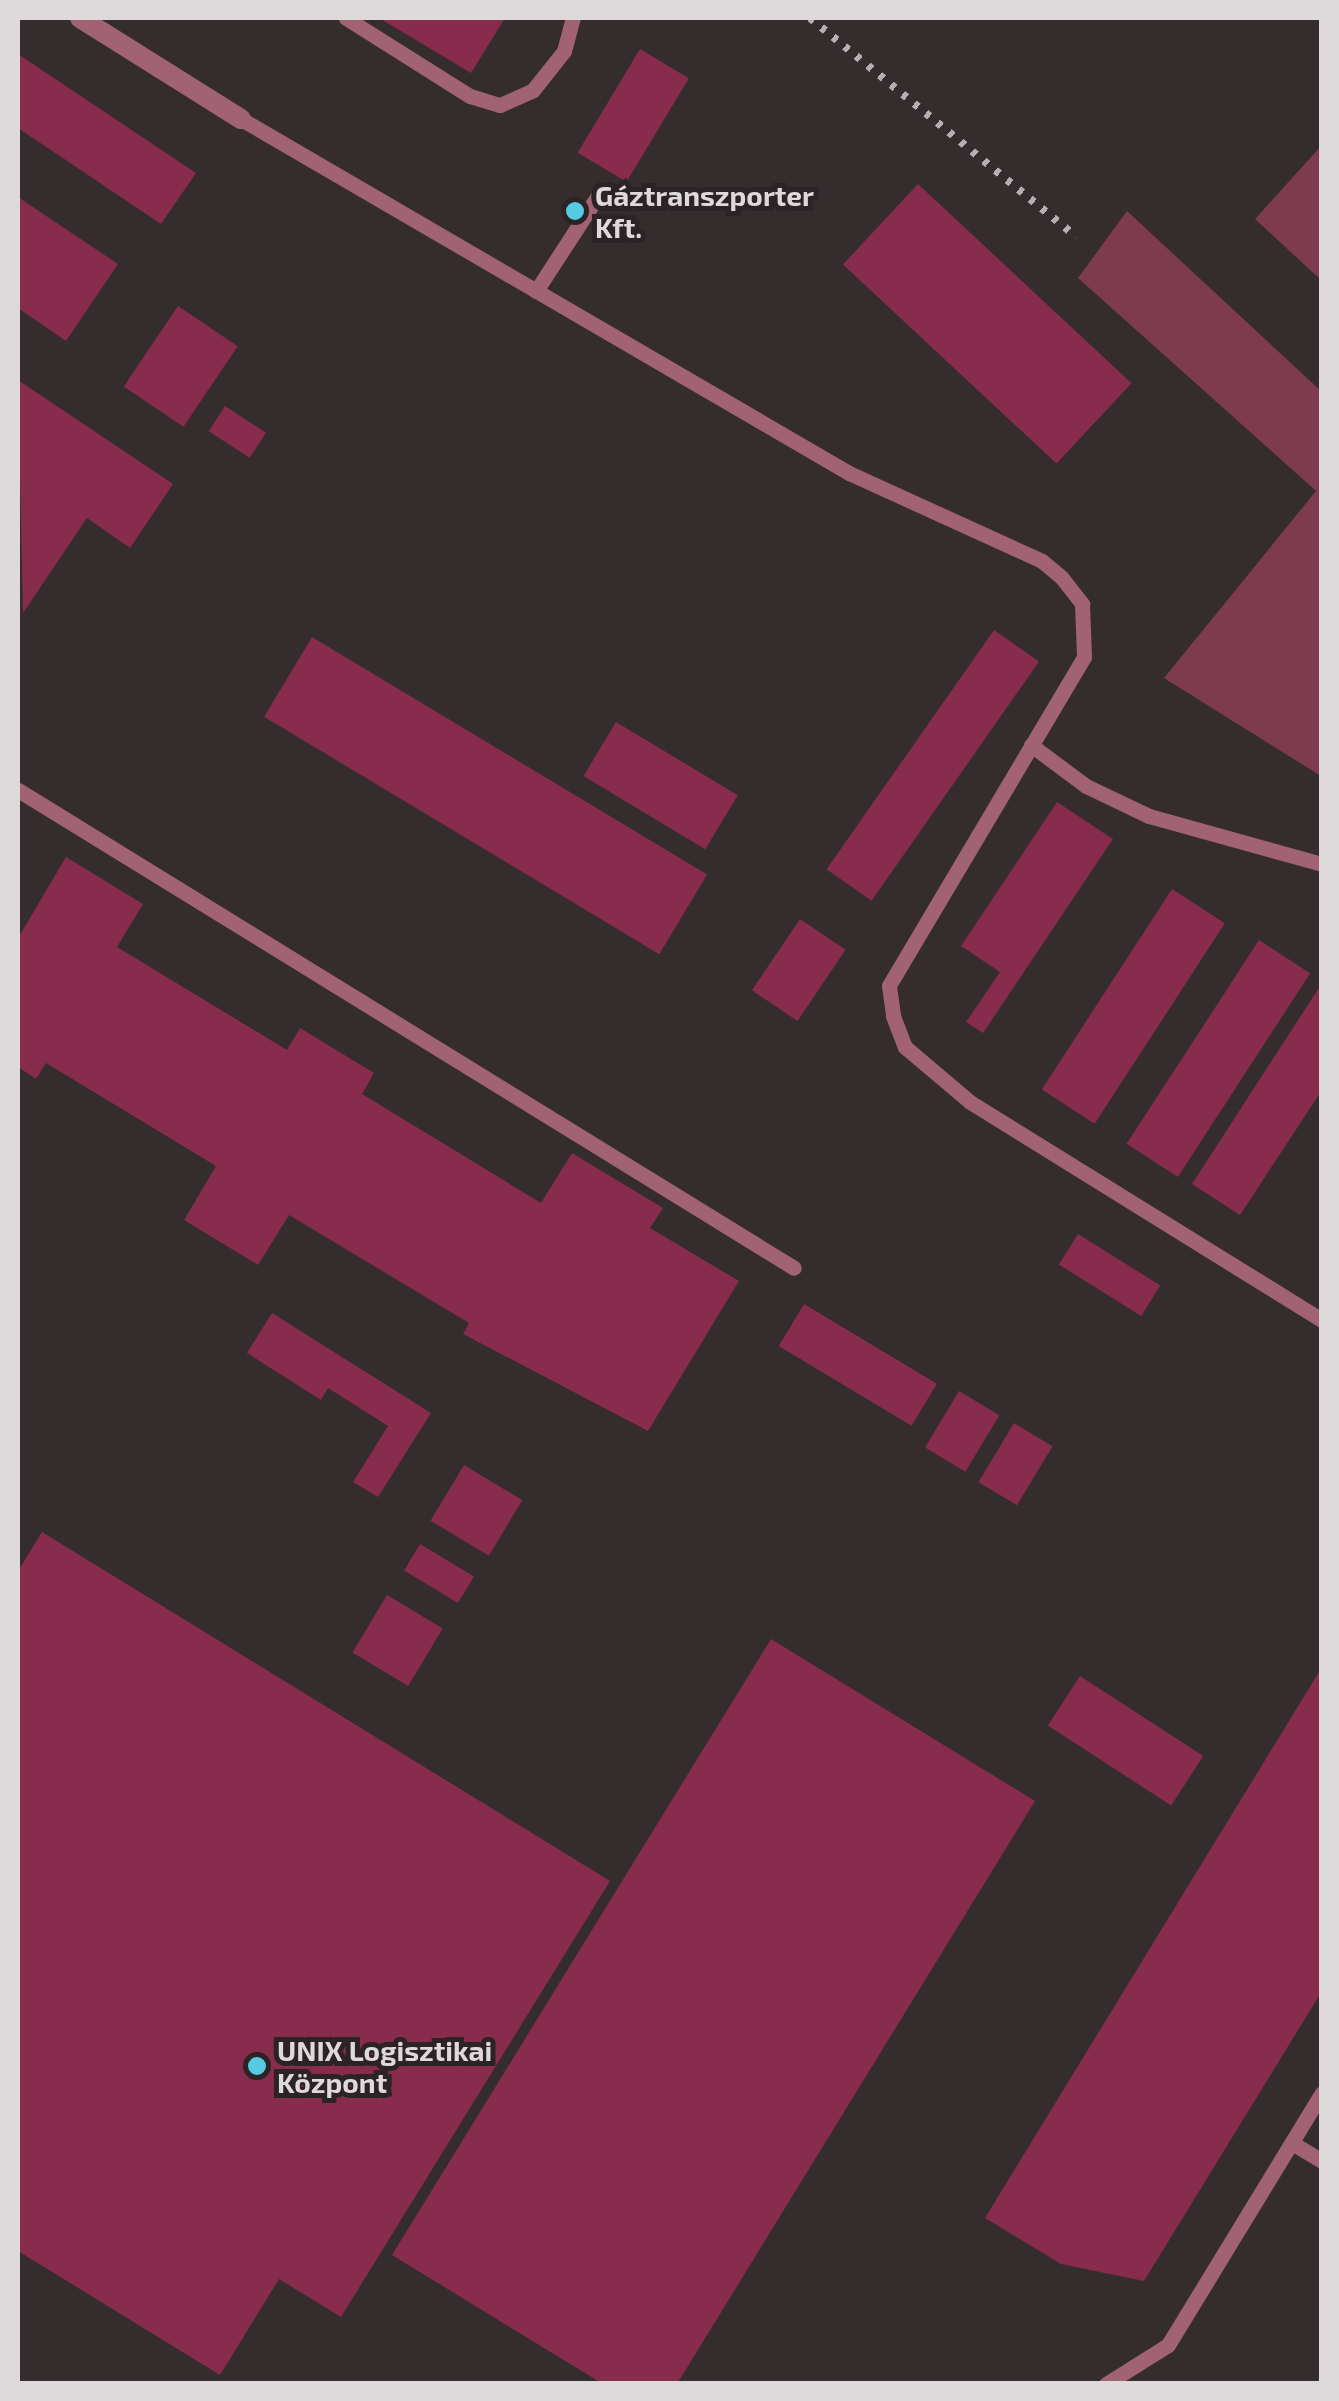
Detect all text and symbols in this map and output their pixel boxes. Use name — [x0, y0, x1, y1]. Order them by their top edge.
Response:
place label: Gáztranszporter Kft. — [595, 178, 814, 244]
marker: Gáztranszporter Kft. — [564, 200, 586, 222]
place label: UNIX Logisztikai Központ — [277, 2033, 492, 2099]
marker: UNIX Logisztikai Központ — [246, 2055, 268, 2077]

